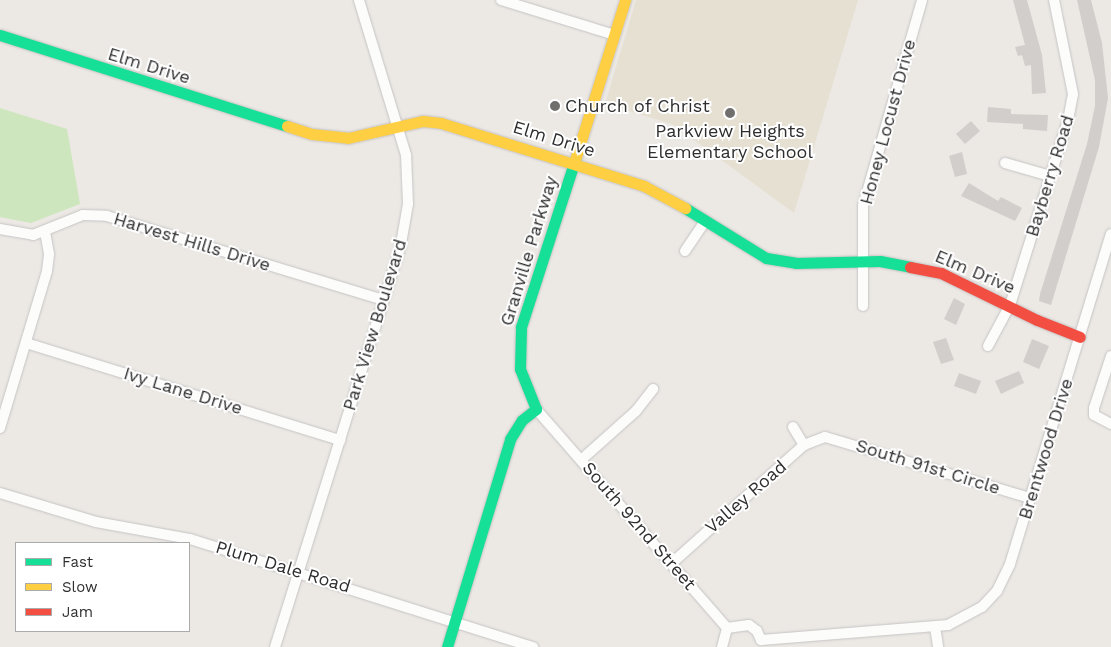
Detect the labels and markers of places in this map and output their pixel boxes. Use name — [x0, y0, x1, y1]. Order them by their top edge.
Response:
place label: Church of Christ — [565, 95, 711, 117]
marker: Church of Christ — [549, 100, 561, 112]
marker: Parkview Heights Elementary School — [724, 107, 736, 119]
place label: Parkview Heights Elementary School — [647, 121, 813, 163]

